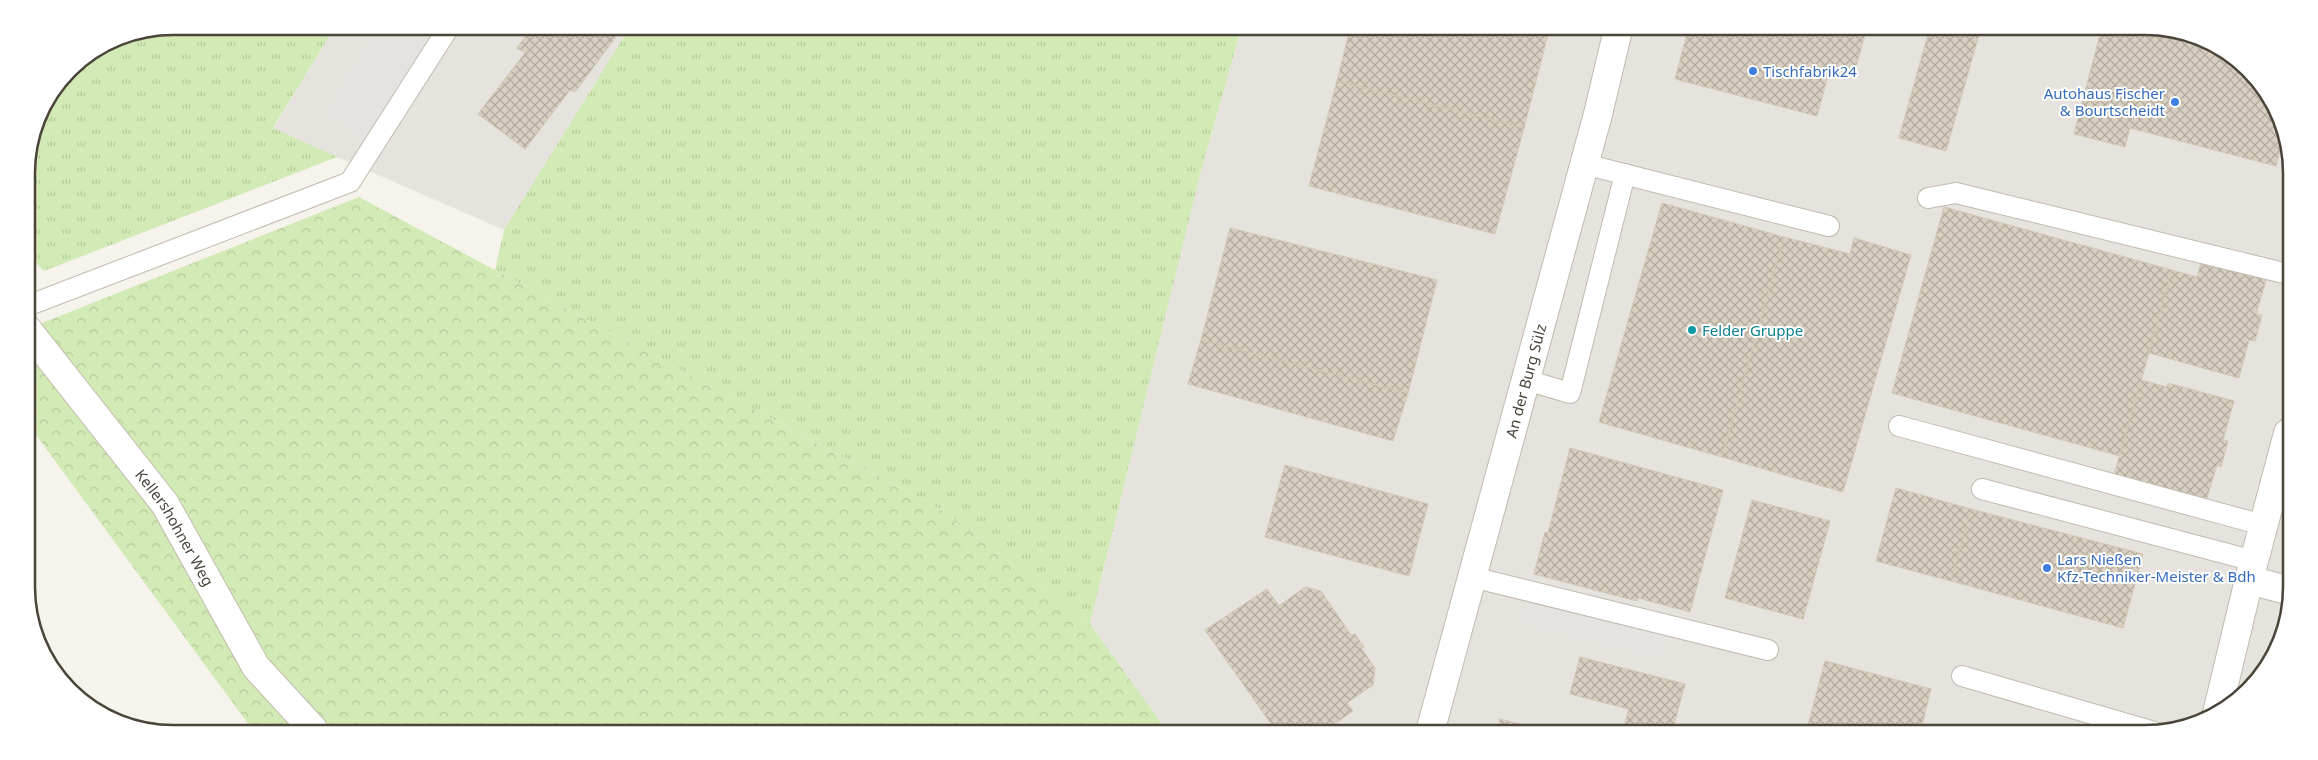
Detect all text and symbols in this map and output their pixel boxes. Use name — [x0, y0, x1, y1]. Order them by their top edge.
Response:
place label: Tischfabrik24 — [1763, 61, 1857, 81]
marker: Tischfabrik24 — [1747, 65, 1759, 77]
place label: Autohaus Fischer & Bourtscheidt — [2044, 83, 2166, 120]
marker: Autohaus Fischer & Bourtscheidt — [2169, 96, 2181, 108]
place label: Felder Gruppe — [1702, 320, 1803, 340]
street label: An der Burg Sülz — [1500, 322, 1551, 440]
marker: Felder Gruppe — [1686, 324, 1698, 336]
street label: Kellershohner Weg — [131, 465, 219, 589]
place label: Lars Nießen Kfz-Techniker-Meister & Bdh — [2057, 549, 2256, 586]
marker: Lars Nießen Kfz-Techniker-Meister & Bdh — [2041, 562, 2053, 574]

